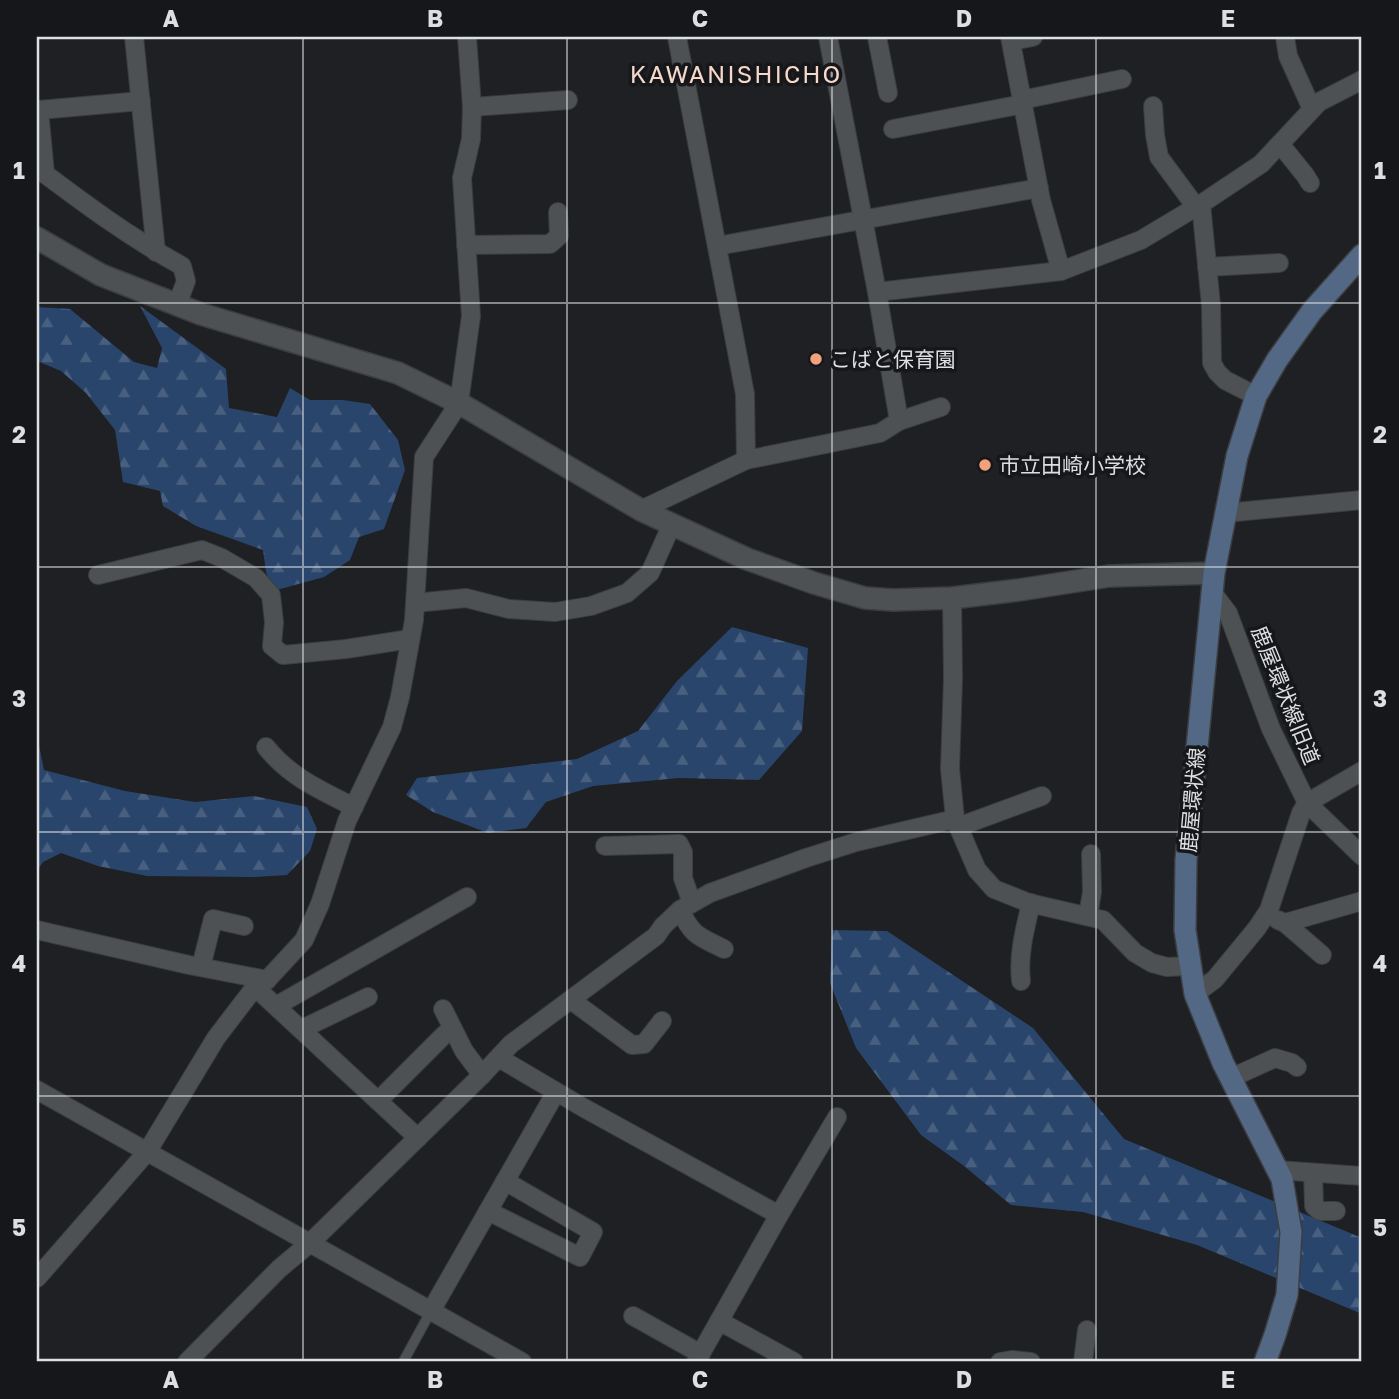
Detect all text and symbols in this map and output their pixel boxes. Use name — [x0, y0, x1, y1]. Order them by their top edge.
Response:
text: A — [163, 4, 180, 32]
text: B — [427, 4, 443, 32]
text: C — [692, 4, 708, 32]
text: D — [956, 4, 972, 32]
text: E — [1221, 4, 1235, 32]
district label: KAWANISHICHO — [630, 59, 842, 88]
text: 1 — [13, 156, 25, 184]
text: 1 — [1374, 156, 1386, 184]
place label: こばと保育園 — [830, 346, 956, 372]
marker: こばと保育園 — [808, 351, 824, 367]
text: 2 — [12, 420, 26, 448]
text: 2 — [1373, 420, 1387, 448]
place label: 市立田崎小学校 — [999, 452, 1146, 478]
marker: 市立田崎小学校 — [977, 457, 993, 473]
street label: 鹿屋環状線旧道 — [1246, 622, 1326, 768]
text: 3 — [12, 684, 26, 712]
text: 3 — [1373, 684, 1387, 712]
street label: 鹿屋環状線 — [1174, 747, 1210, 853]
text: 4 — [12, 949, 26, 977]
text: 4 — [1373, 949, 1387, 977]
text: 5 — [12, 1213, 26, 1241]
text: 5 — [1373, 1213, 1387, 1241]
text: A — [163, 1365, 180, 1393]
text: B — [427, 1365, 443, 1393]
text: C — [692, 1365, 708, 1393]
text: D — [956, 1365, 972, 1393]
text: E — [1221, 1365, 1235, 1393]

